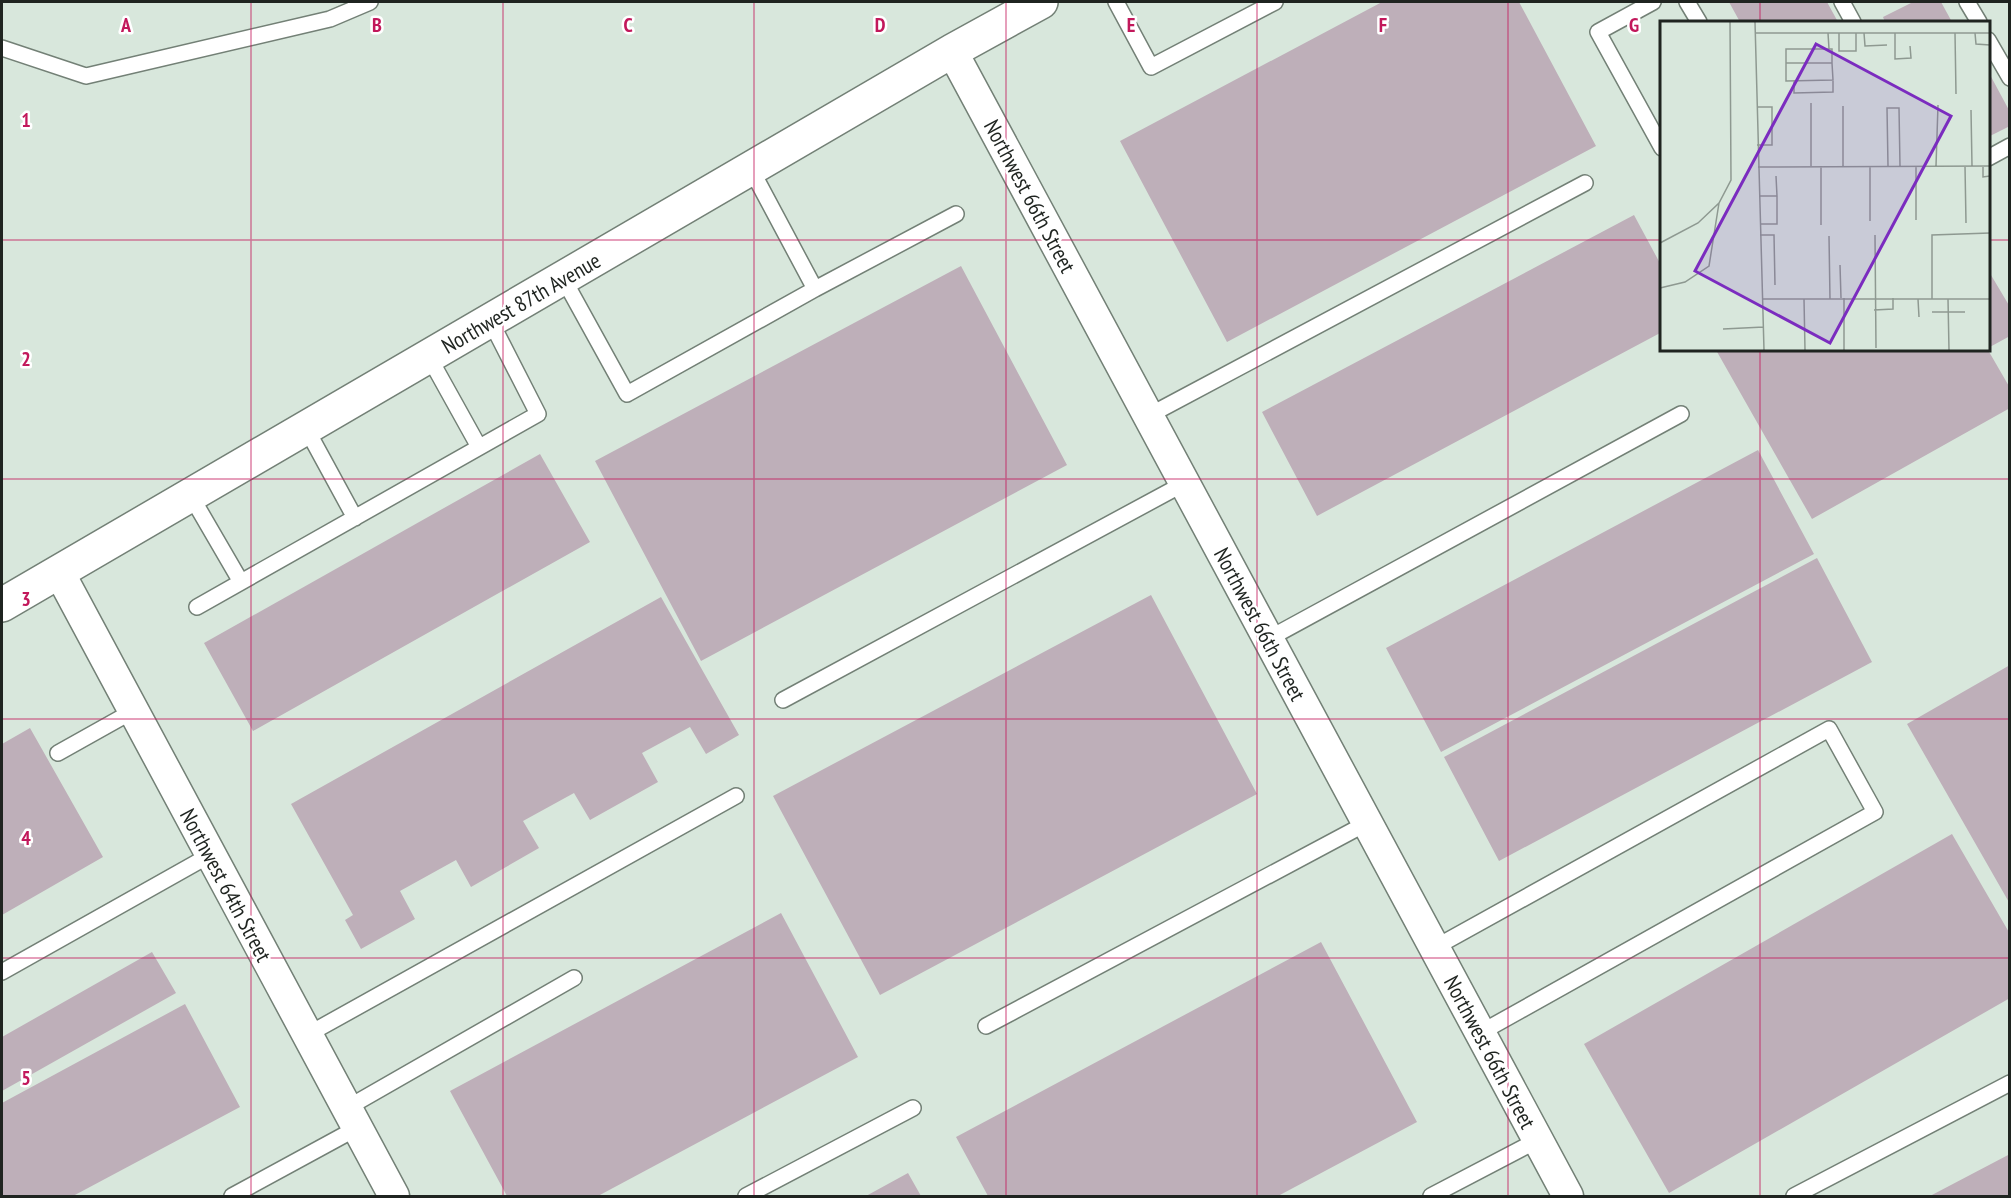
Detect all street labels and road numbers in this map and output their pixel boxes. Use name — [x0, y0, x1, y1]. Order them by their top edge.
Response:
street label: Northwest 66th Street — [978, 115, 1082, 277]
street label: Northwest 87th Avenue — [437, 246, 605, 360]
street label: Northwest 66th Street — [1208, 543, 1312, 705]
street label: Northwest 64th Street — [174, 804, 278, 966]
street label: Northwest 66th Street — [1438, 971, 1542, 1133]

